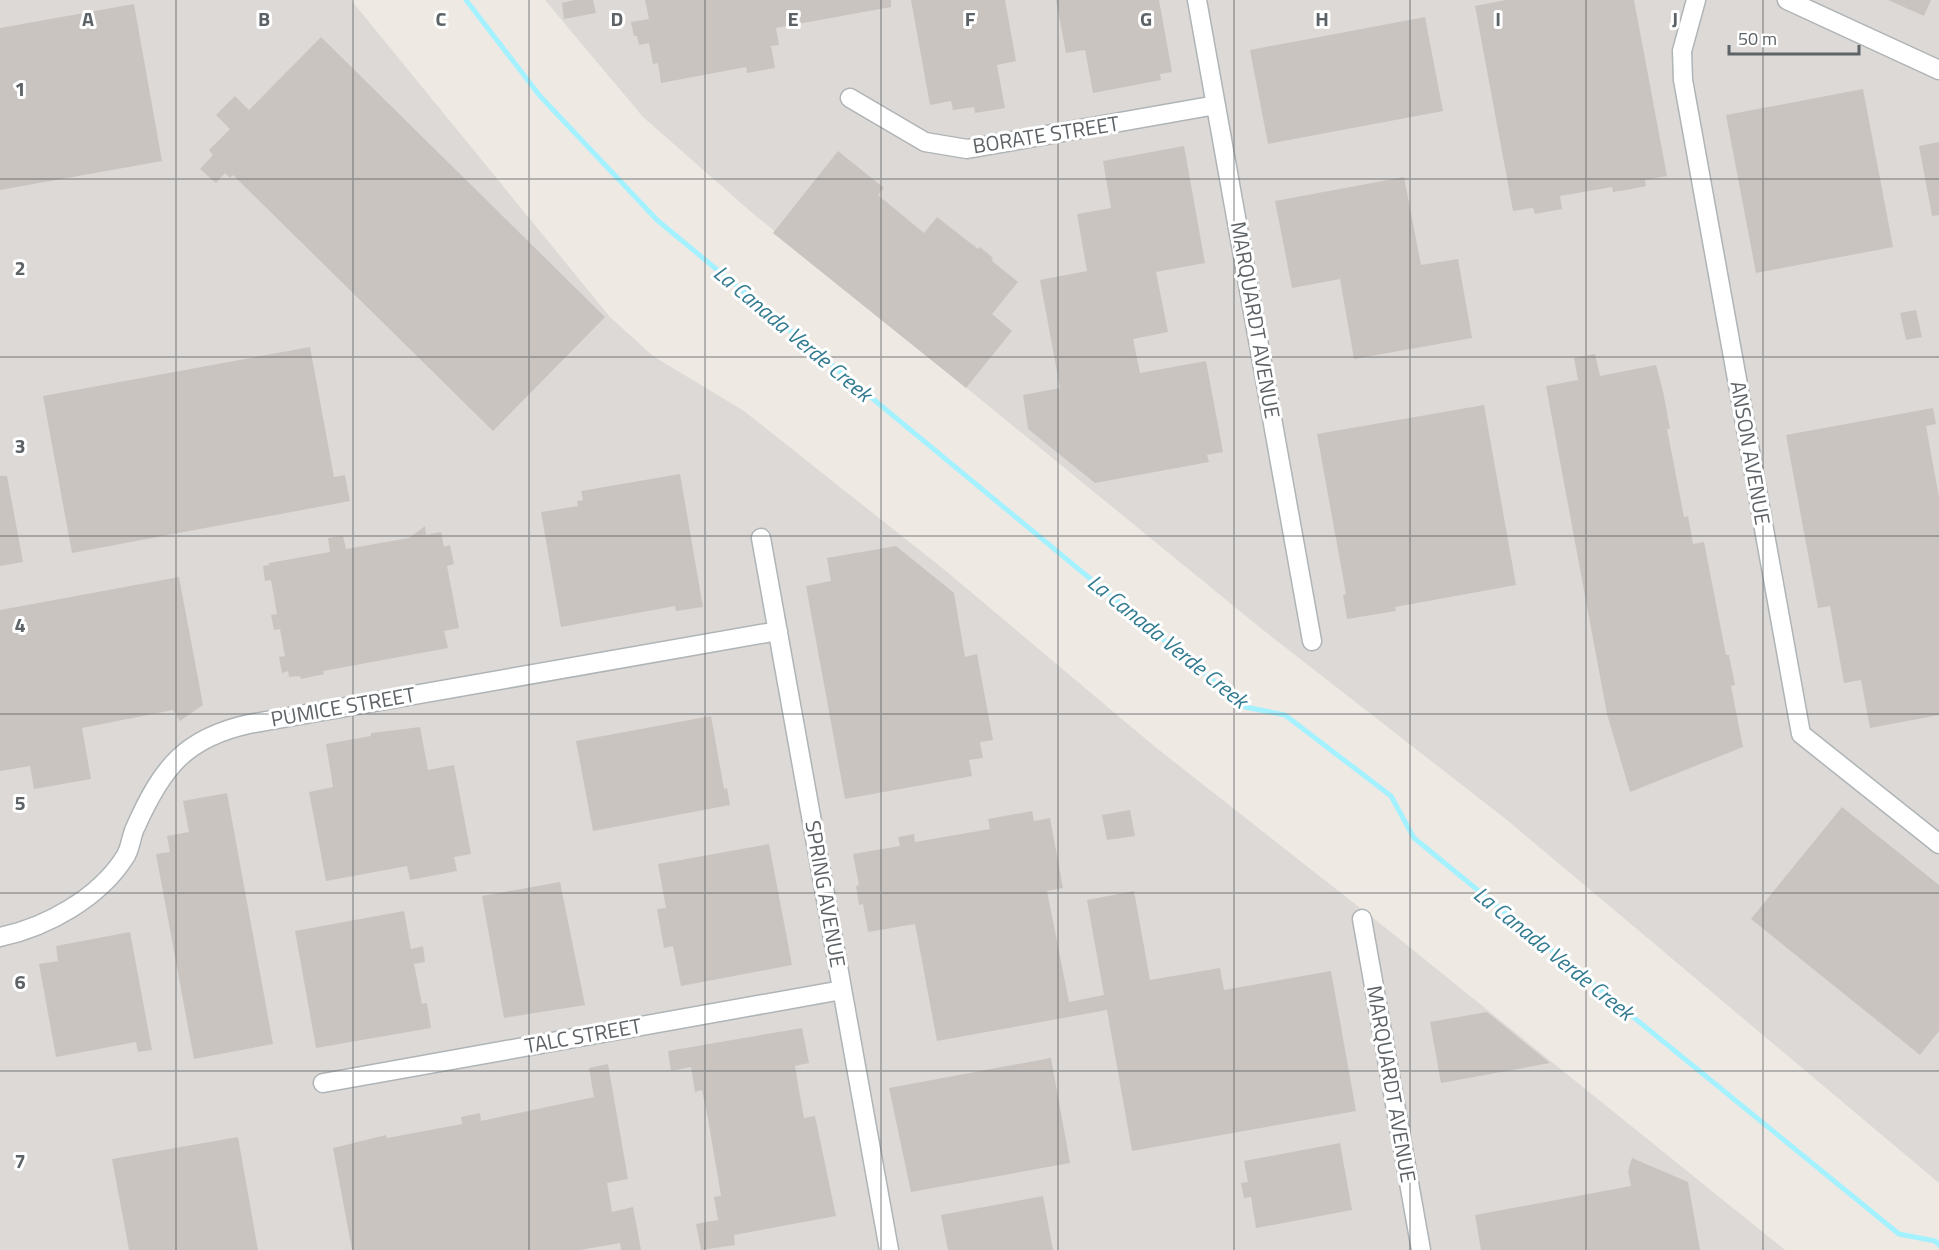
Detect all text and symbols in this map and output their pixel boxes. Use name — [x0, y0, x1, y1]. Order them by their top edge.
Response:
text: A — [82, 3, 94, 34]
text: B — [258, 3, 270, 34]
text: C — [436, 3, 447, 34]
text: D — [611, 3, 623, 34]
text: E — [787, 3, 799, 34]
text: F — [965, 3, 976, 34]
text: G — [1140, 3, 1152, 34]
text: H — [1315, 3, 1329, 34]
text: I — [1495, 3, 1501, 34]
text: J — [1672, 3, 1678, 34]
scale bar — [1729, 18, 1860, 56]
text: 50 m — [1738, 25, 1777, 52]
text: 1 — [14, 73, 26, 104]
street label: BORATE STREET — [970, 107, 1121, 161]
street label: MARQUARDT AVENUE — [1223, 219, 1289, 421]
text: 2 — [14, 252, 26, 283]
water label: La Canada Verde Creek — [706, 256, 881, 411]
street label: ANSON AVENUE — [1723, 378, 1779, 527]
text: 3 — [14, 430, 26, 461]
water label: La Canada Verde Creek — [1080, 566, 1257, 718]
text: 4 — [14, 609, 26, 640]
street label: PUMICE STREET — [268, 678, 418, 734]
text: 5 — [14, 787, 26, 818]
street label: SPRING AVENUE — [797, 818, 855, 970]
water label: La Canada Verde Creek — [1466, 878, 1643, 1030]
text: 6 — [14, 966, 26, 997]
street label: MARQUARDT AVENUE — [1359, 983, 1425, 1185]
street label: TALC STREET — [522, 1009, 644, 1061]
text: 7 — [14, 1145, 26, 1176]

